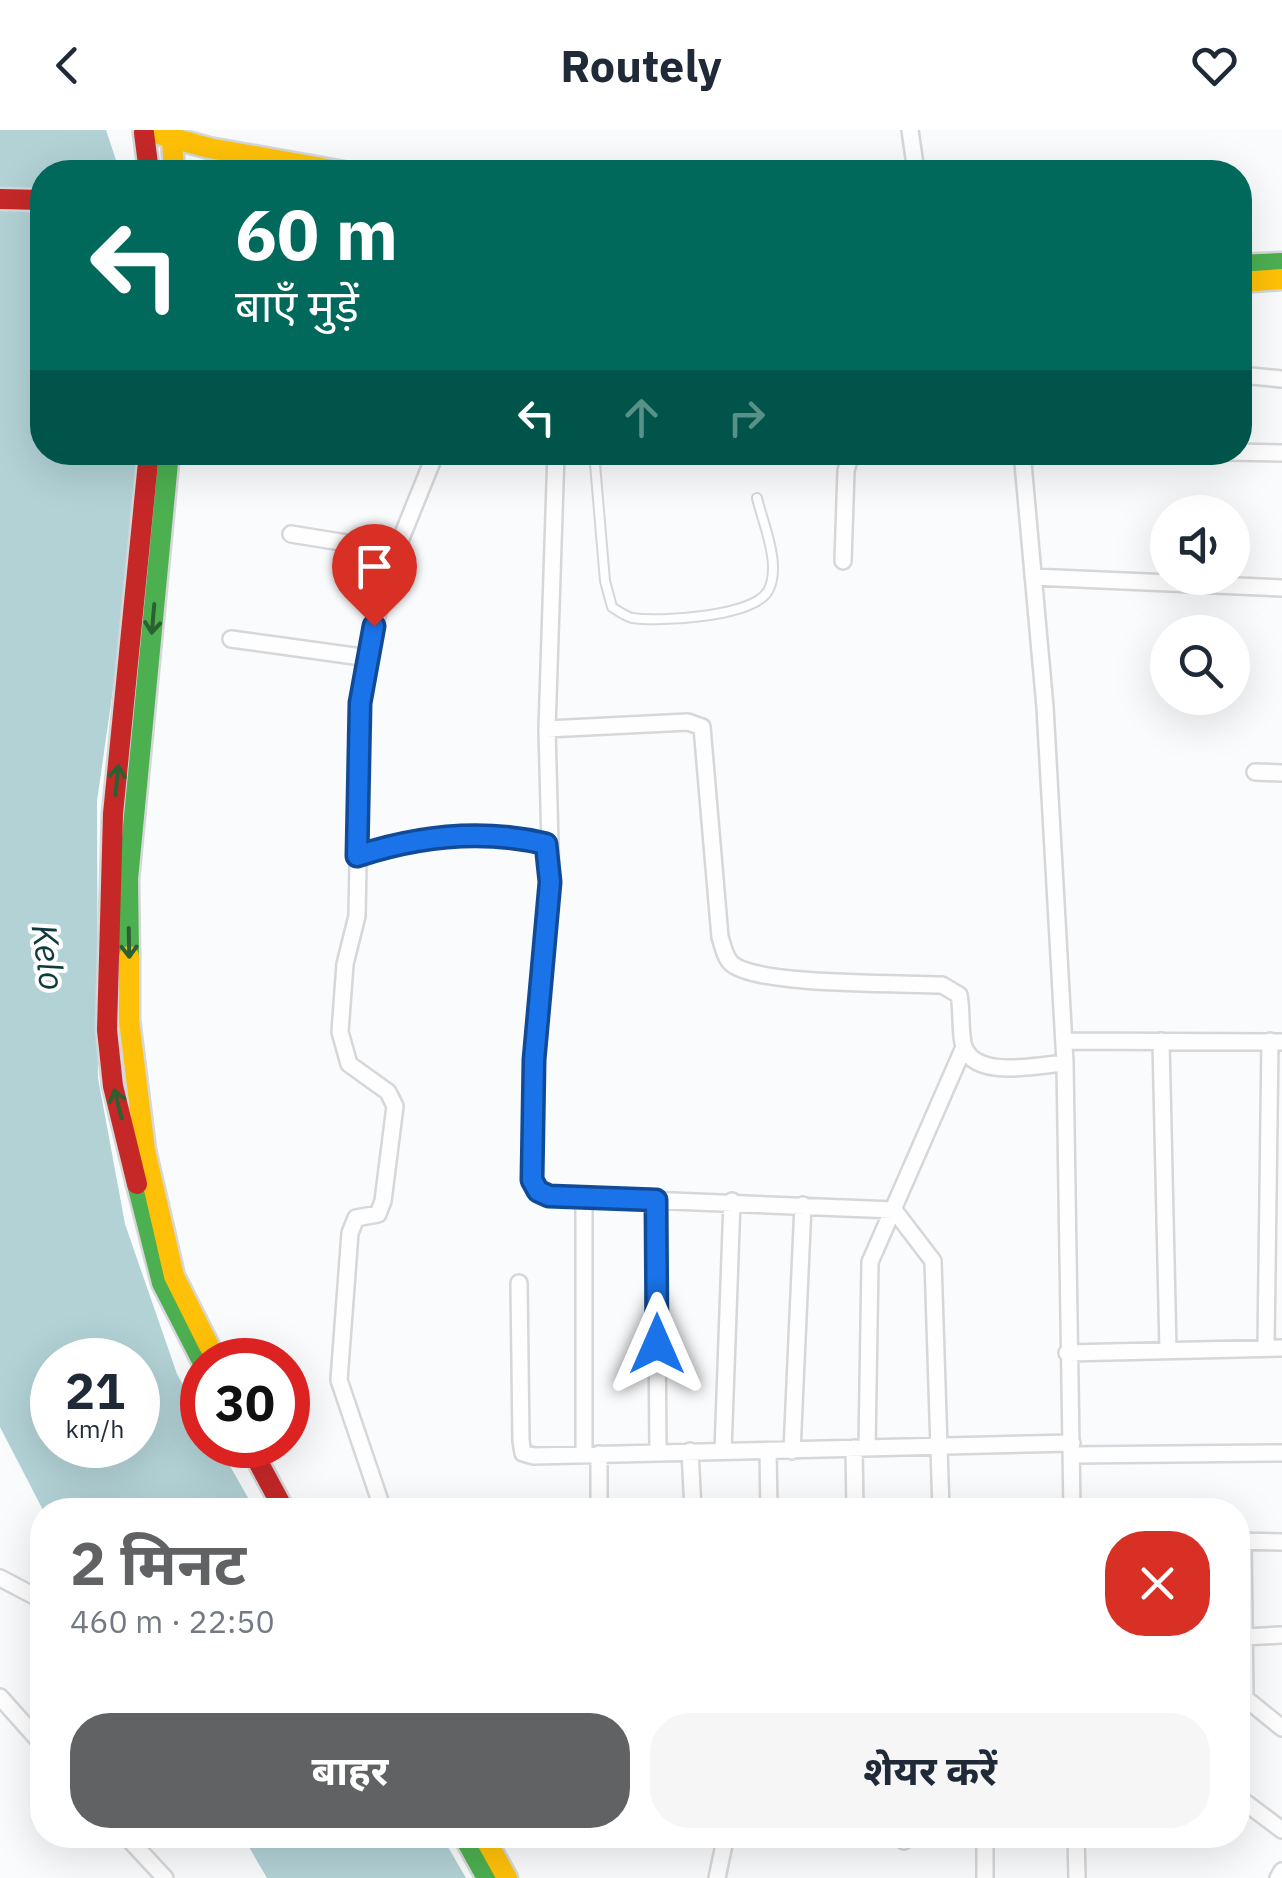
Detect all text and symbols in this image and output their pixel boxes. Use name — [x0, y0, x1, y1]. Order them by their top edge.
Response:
text: Routely — [560, 36, 722, 94]
icon: back — [40, 38, 95, 93]
icon: heart — [1187, 38, 1242, 93]
text: 60 m — [235, 188, 398, 279]
icon: left — [70, 200, 200, 330]
text: बाएँ मुड़ें — [235, 276, 359, 334]
icon: left — [509, 390, 564, 445]
icon: ahead — [614, 390, 669, 445]
icon: right — [719, 390, 774, 445]
map controls — [1150, 495, 1250, 715]
button: sound — [1150, 495, 1250, 595]
pin — [332, 524, 417, 627]
icon: arrive — [347, 539, 402, 594]
one-way arrow — [143, 603, 162, 635]
button: search — [1150, 615, 1250, 715]
one-way arrow — [108, 765, 127, 797]
water label: Kelo — [22, 921, 76, 993]
one-way arrow — [119, 927, 138, 959]
one-way arrow — [108, 1089, 126, 1121]
position arrow — [605, 1292, 709, 1396]
speed limit sign: 30 — [180, 1338, 310, 1468]
text: 21 — [65, 1358, 125, 1423]
text: km/h — [66, 1412, 124, 1445]
text: 2 मिनट — [70, 1523, 246, 1602]
button: close — [1105, 1531, 1210, 1636]
text: 460 m · 22:50 — [70, 1600, 275, 1642]
button: बाहर — [70, 1713, 630, 1828]
button: शेयर करें — [650, 1713, 1210, 1828]

